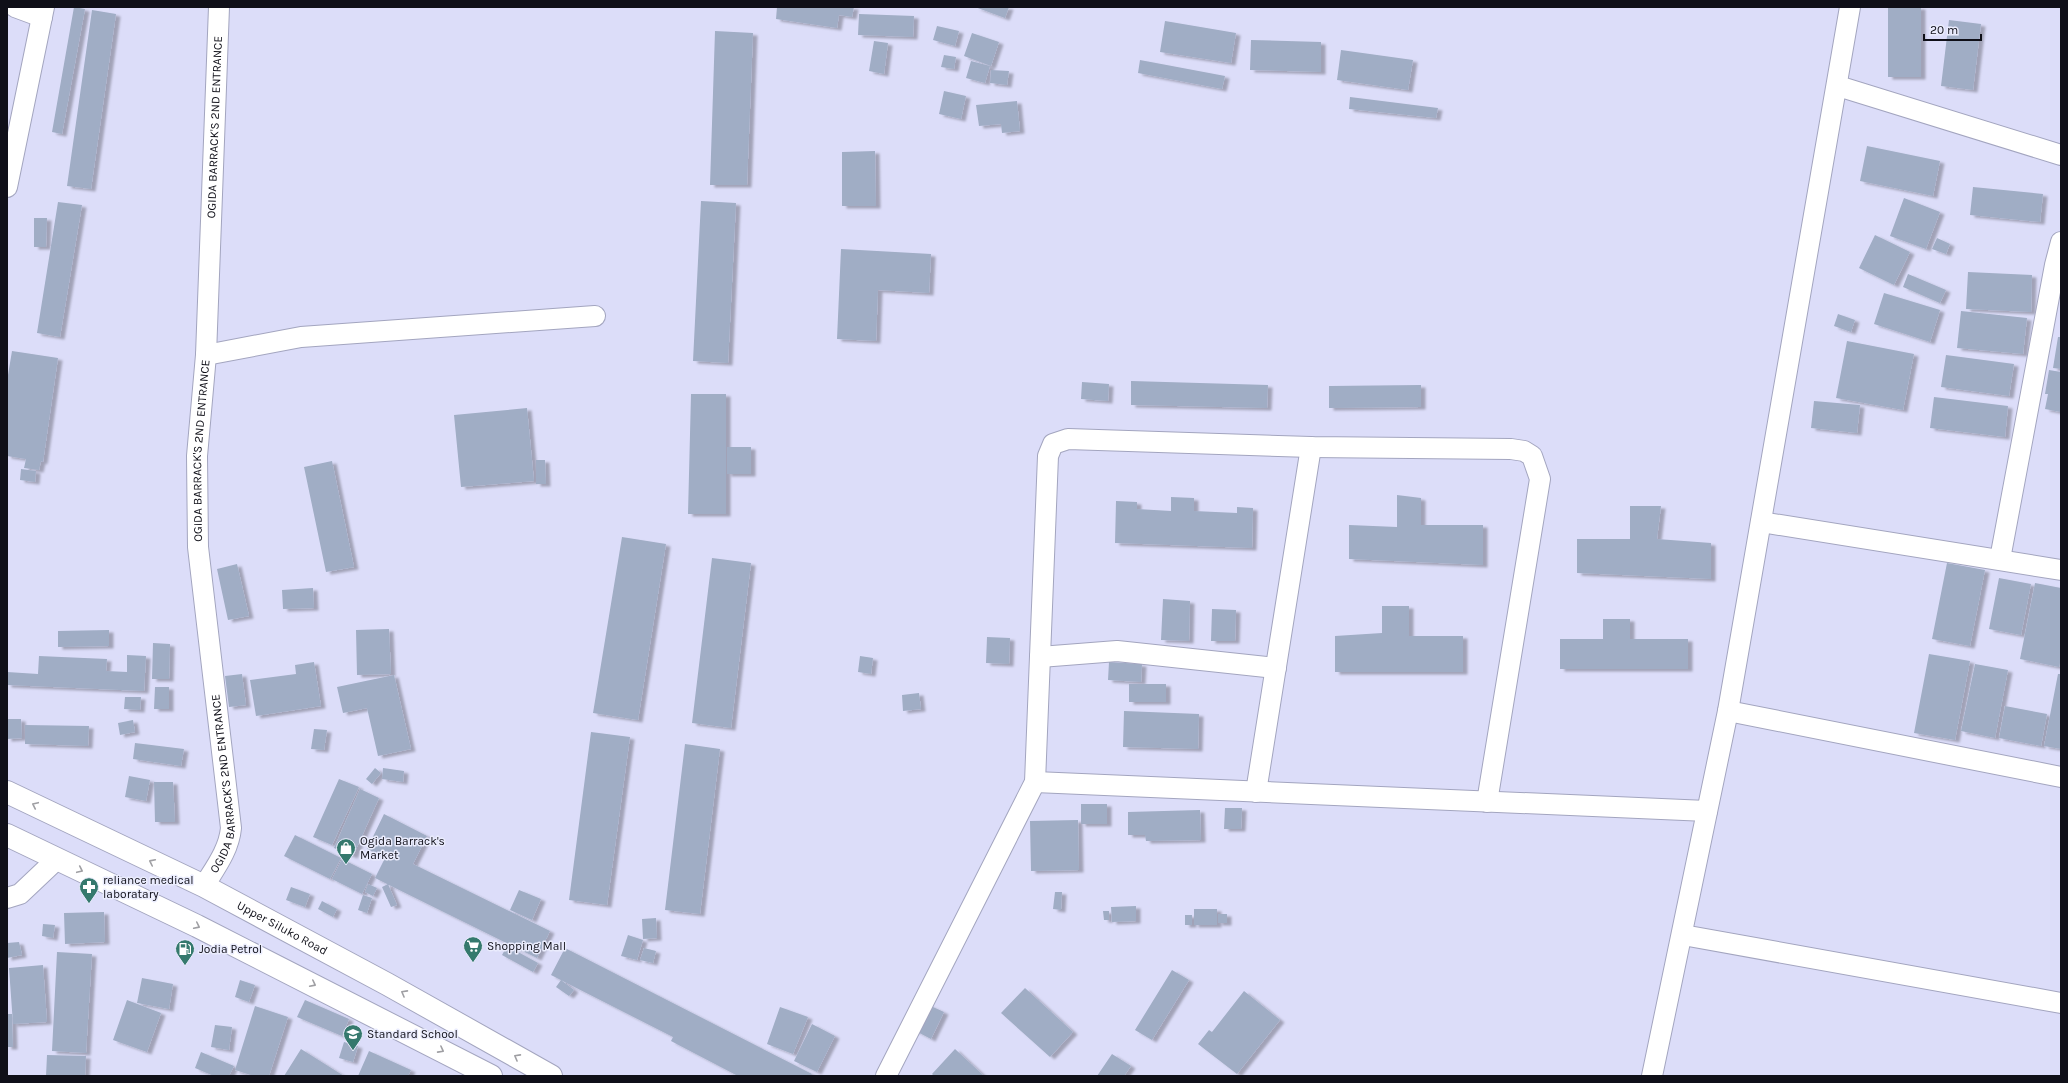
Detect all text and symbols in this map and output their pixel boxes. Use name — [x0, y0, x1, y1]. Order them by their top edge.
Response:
scale bar — [1924, 16, 1981, 42]
text: 20 m — [1930, 23, 1958, 37]
street label: OGIDA BARRACK'S 2ND ENTRANCE — [204, 36, 225, 219]
street label: OGIDA BARRACK'S 2ND ENTRANCE — [190, 359, 213, 542]
street label: OGIDA BARRACK'S 2ND ENTRANCE — [207, 693, 238, 876]
one-way arrow — [32, 802, 40, 810]
place label: Ogida Barrack's Market — [360, 834, 445, 862]
shop icon: Ogida Barrack's Market — [335, 837, 357, 865]
one-way arrow — [149, 859, 157, 866]
one-way arrow — [76, 865, 83, 873]
place label: reliance medical laboratary — [103, 873, 194, 901]
pharmacy icon: reliance medical laboratary — [78, 876, 100, 904]
street label: Upper Siluko Road — [235, 898, 330, 958]
one-way arrow — [193, 921, 201, 929]
supermarket icon: Shopping Mall — [462, 935, 484, 963]
fuel station icon: Jodia Petrol — [174, 938, 196, 966]
place label: Shopping Mall — [487, 939, 566, 953]
place label: Jodia Petrol — [199, 942, 262, 956]
one-way arrow — [309, 980, 317, 987]
one-way arrow — [401, 991, 408, 998]
school or university icon: Standard School — [342, 1023, 364, 1051]
place label: Standard School — [367, 1027, 458, 1041]
one-way arrow — [437, 1045, 445, 1053]
one-way arrow — [514, 1055, 521, 1062]

